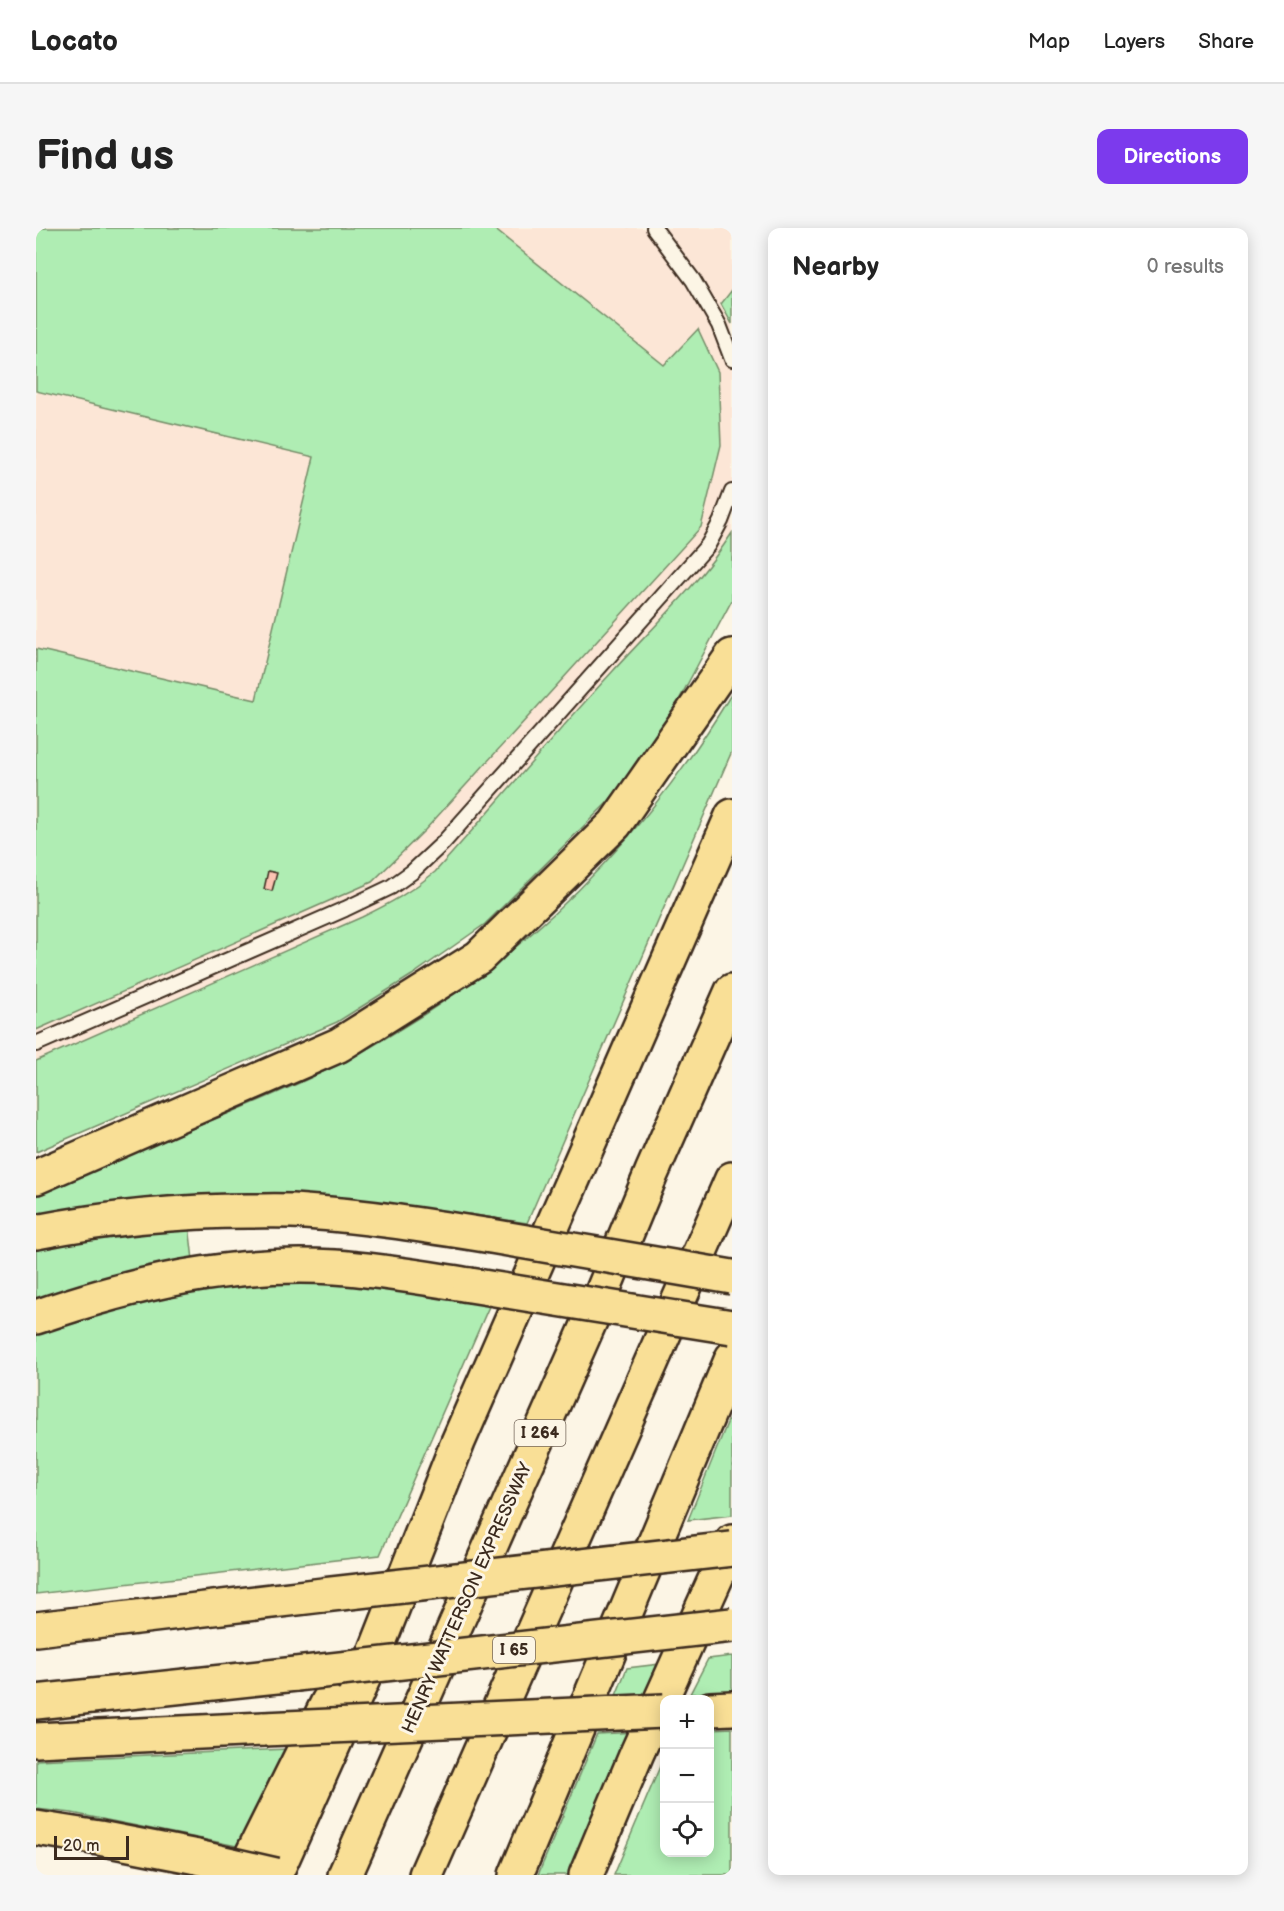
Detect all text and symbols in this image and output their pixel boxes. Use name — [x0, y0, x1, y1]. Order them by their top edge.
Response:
text: Locato — [30, 25, 118, 58]
text: Map — [1028, 29, 1070, 54]
text: Layers — [1103, 29, 1165, 54]
text: Share — [1198, 29, 1254, 54]
button: Directions — [1097, 129, 1248, 184]
text: Find us — [36, 131, 174, 182]
text: Nearby — [792, 252, 879, 283]
text: 0 results — [1147, 255, 1224, 279]
road number: I 264 — [514, 1420, 566, 1446]
street label: HENRY WATTERSON EXPRESSWAY — [398, 1459, 537, 1737]
road number: I 65 — [493, 1637, 535, 1663]
map controls — [660, 1695, 714, 1857]
button: + — [660, 1695, 714, 1749]
button: − — [660, 1749, 714, 1803]
button: locate — [660, 1803, 714, 1857]
scale bar — [54, 1833, 129, 1860]
text: 20 m — [63, 1837, 99, 1856]

